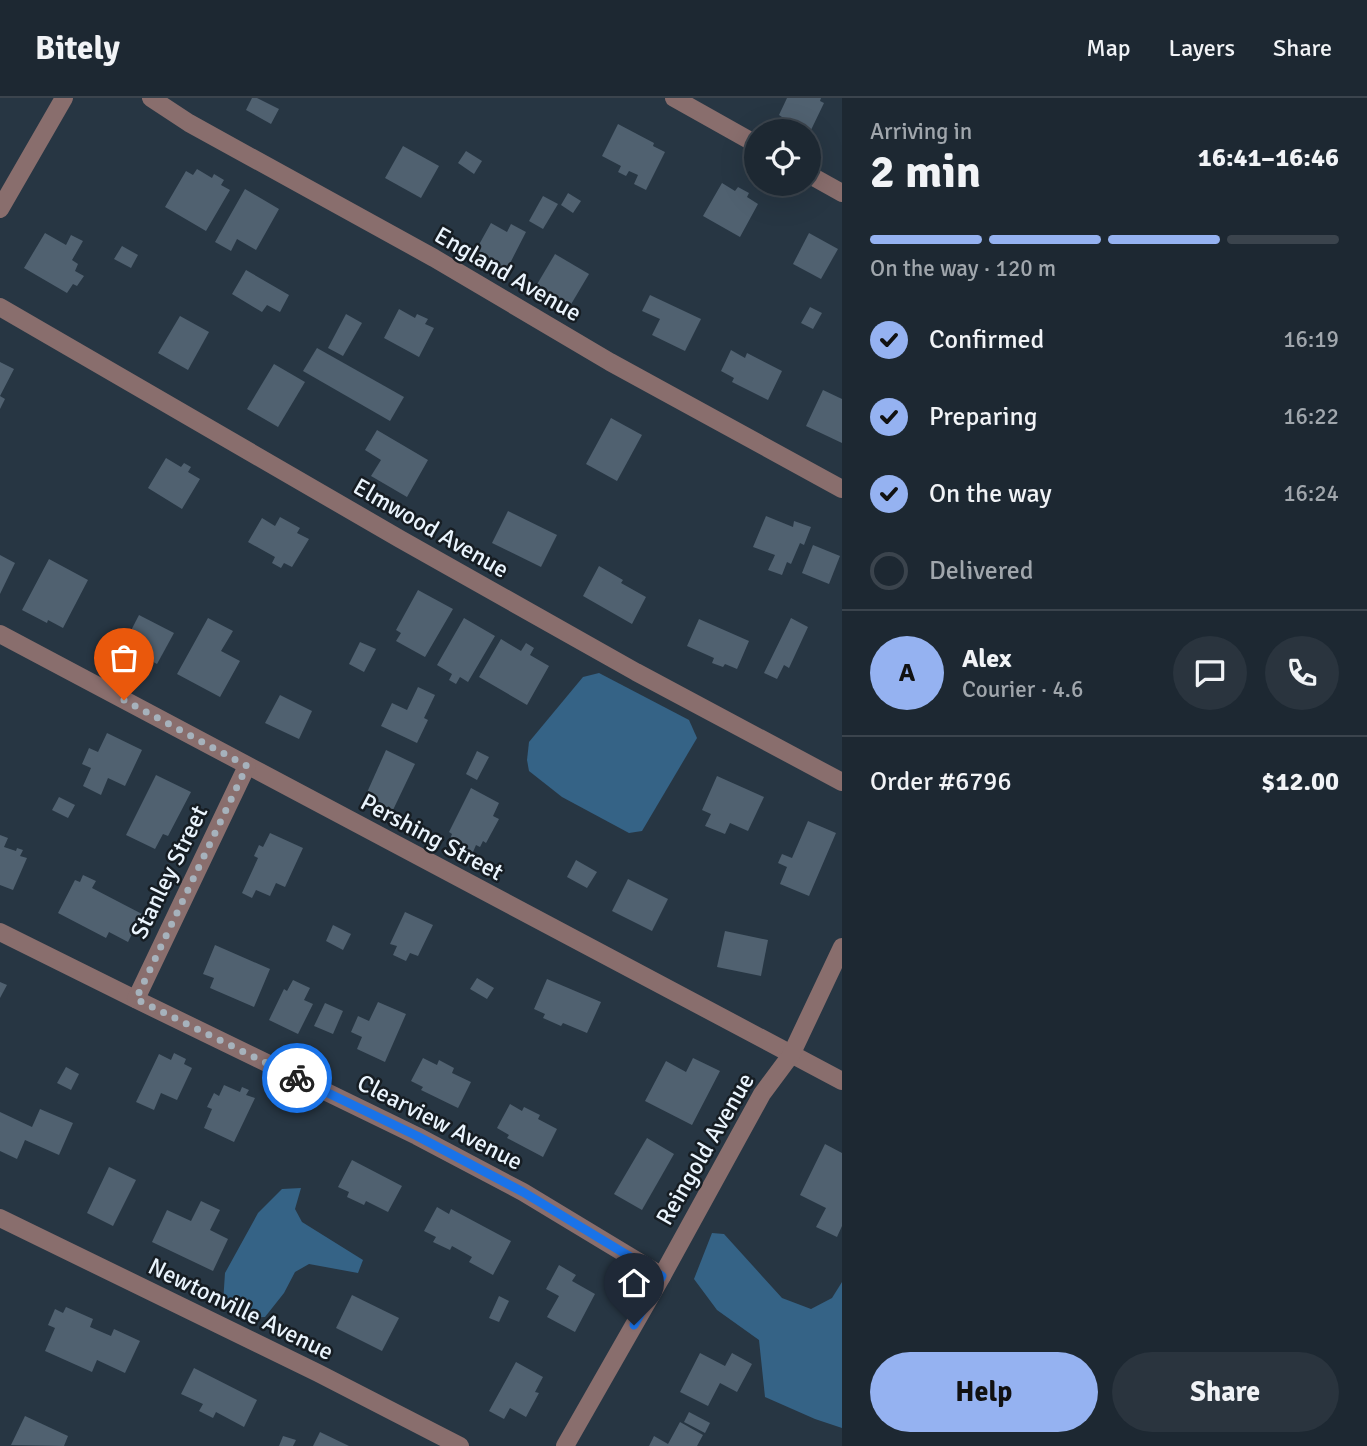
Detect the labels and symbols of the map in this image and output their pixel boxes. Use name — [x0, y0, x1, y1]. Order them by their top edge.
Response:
street label: England Avenue — [429, 220, 587, 328]
street label: Elmwood Avenue — [348, 471, 514, 585]
pin — [94, 628, 154, 700]
street label: Pershing Street — [355, 787, 509, 887]
street label: Stanley Street — [124, 800, 214, 944]
courier — [262, 1043, 332, 1113]
street label: Clearview Avenue — [352, 1067, 528, 1177]
street label: Reingold Avenue — [649, 1068, 761, 1230]
street label: Newtonville Avenue — [144, 1251, 338, 1367]
pin — [604, 1253, 664, 1325]

